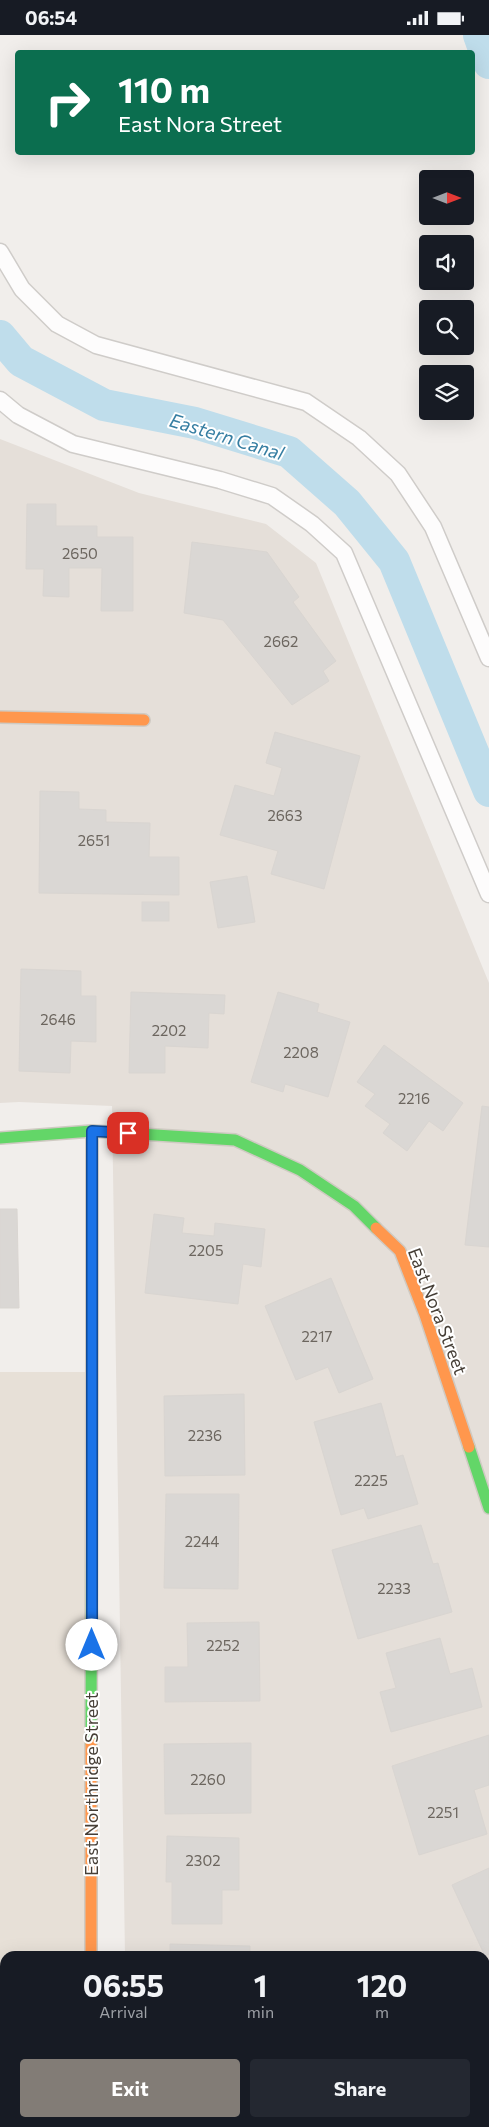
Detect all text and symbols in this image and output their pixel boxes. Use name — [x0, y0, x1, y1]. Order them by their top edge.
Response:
text: 06:54 — [25, 6, 77, 29]
text: 110 m — [118, 67, 210, 110]
icon: right — [35, 70, 100, 135]
text: East Nora Street — [118, 110, 282, 137]
north arrow — [419, 170, 474, 225]
map controls — [419, 170, 474, 420]
button: sound — [419, 235, 474, 290]
button: search — [419, 300, 474, 355]
button: layers — [419, 365, 474, 420]
water label: Eastern Canal — [167, 408, 288, 465]
house number: 2650 — [62, 544, 98, 562]
house number: 2662 — [264, 632, 298, 650]
house number: 2663 — [267, 806, 303, 824]
house number: 2651 — [78, 831, 110, 849]
house number: 2646 — [40, 1010, 76, 1028]
house number: 2202 — [152, 1021, 186, 1039]
house number: 2208 — [283, 1043, 319, 1061]
house number: 2216 — [398, 1089, 430, 1107]
pin — [107, 1112, 149, 1154]
icon: arrive — [114, 1119, 142, 1147]
house number: 2205 — [189, 1241, 224, 1259]
street label: East Nora Street — [404, 1244, 472, 1378]
house number: 2217 — [302, 1327, 333, 1345]
house number: 2236 — [188, 1426, 222, 1444]
house number: 2225 — [354, 1471, 388, 1489]
house number: 2244 — [185, 1532, 219, 1550]
house number: 2233 — [377, 1579, 411, 1597]
position arrow — [65, 1618, 117, 1670]
house number: 2252 — [206, 1636, 240, 1654]
street label: East Northridge Street — [80, 1692, 102, 1876]
house number: 2260 — [190, 1770, 226, 1788]
house number: 2251 — [427, 1803, 459, 1821]
house number: 2302 — [186, 1851, 220, 1869]
text: 06:55 — [83, 1966, 164, 2003]
text: 1 — [254, 1966, 267, 2003]
text: 120 — [357, 1966, 407, 2003]
text: Arrival — [99, 2002, 148, 2021]
text: min — [247, 2002, 274, 2021]
text: m — [375, 2002, 389, 2021]
button: Exit — [20, 2059, 240, 2117]
button: Share — [250, 2059, 470, 2117]

